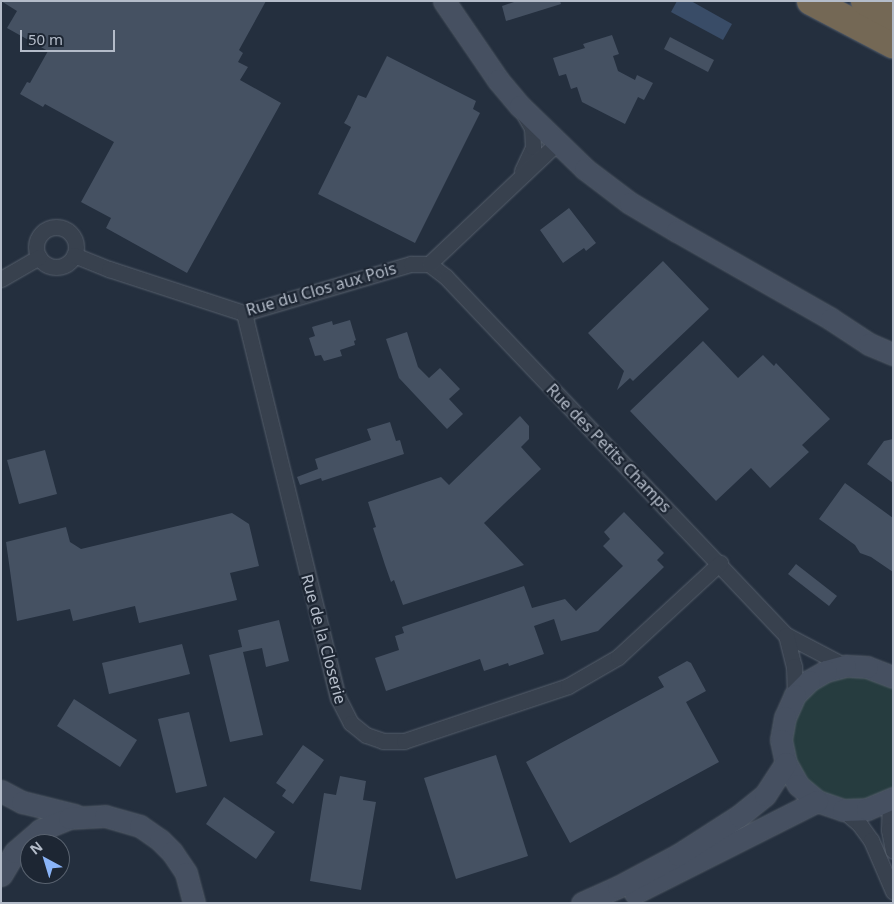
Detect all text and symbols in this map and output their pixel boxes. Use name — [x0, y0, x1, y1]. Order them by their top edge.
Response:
scale bar — [22, 20, 118, 52]
text: 50 m — [28, 29, 63, 49]
street label: Rue du Clos aux Pois — [244, 258, 398, 320]
street label: Rue des Petits Champs — [543, 380, 675, 516]
street label: Rue de la Closerie — [297, 572, 351, 706]
north arrow — [20, 834, 70, 884]
text: N — [25, 837, 46, 859]

